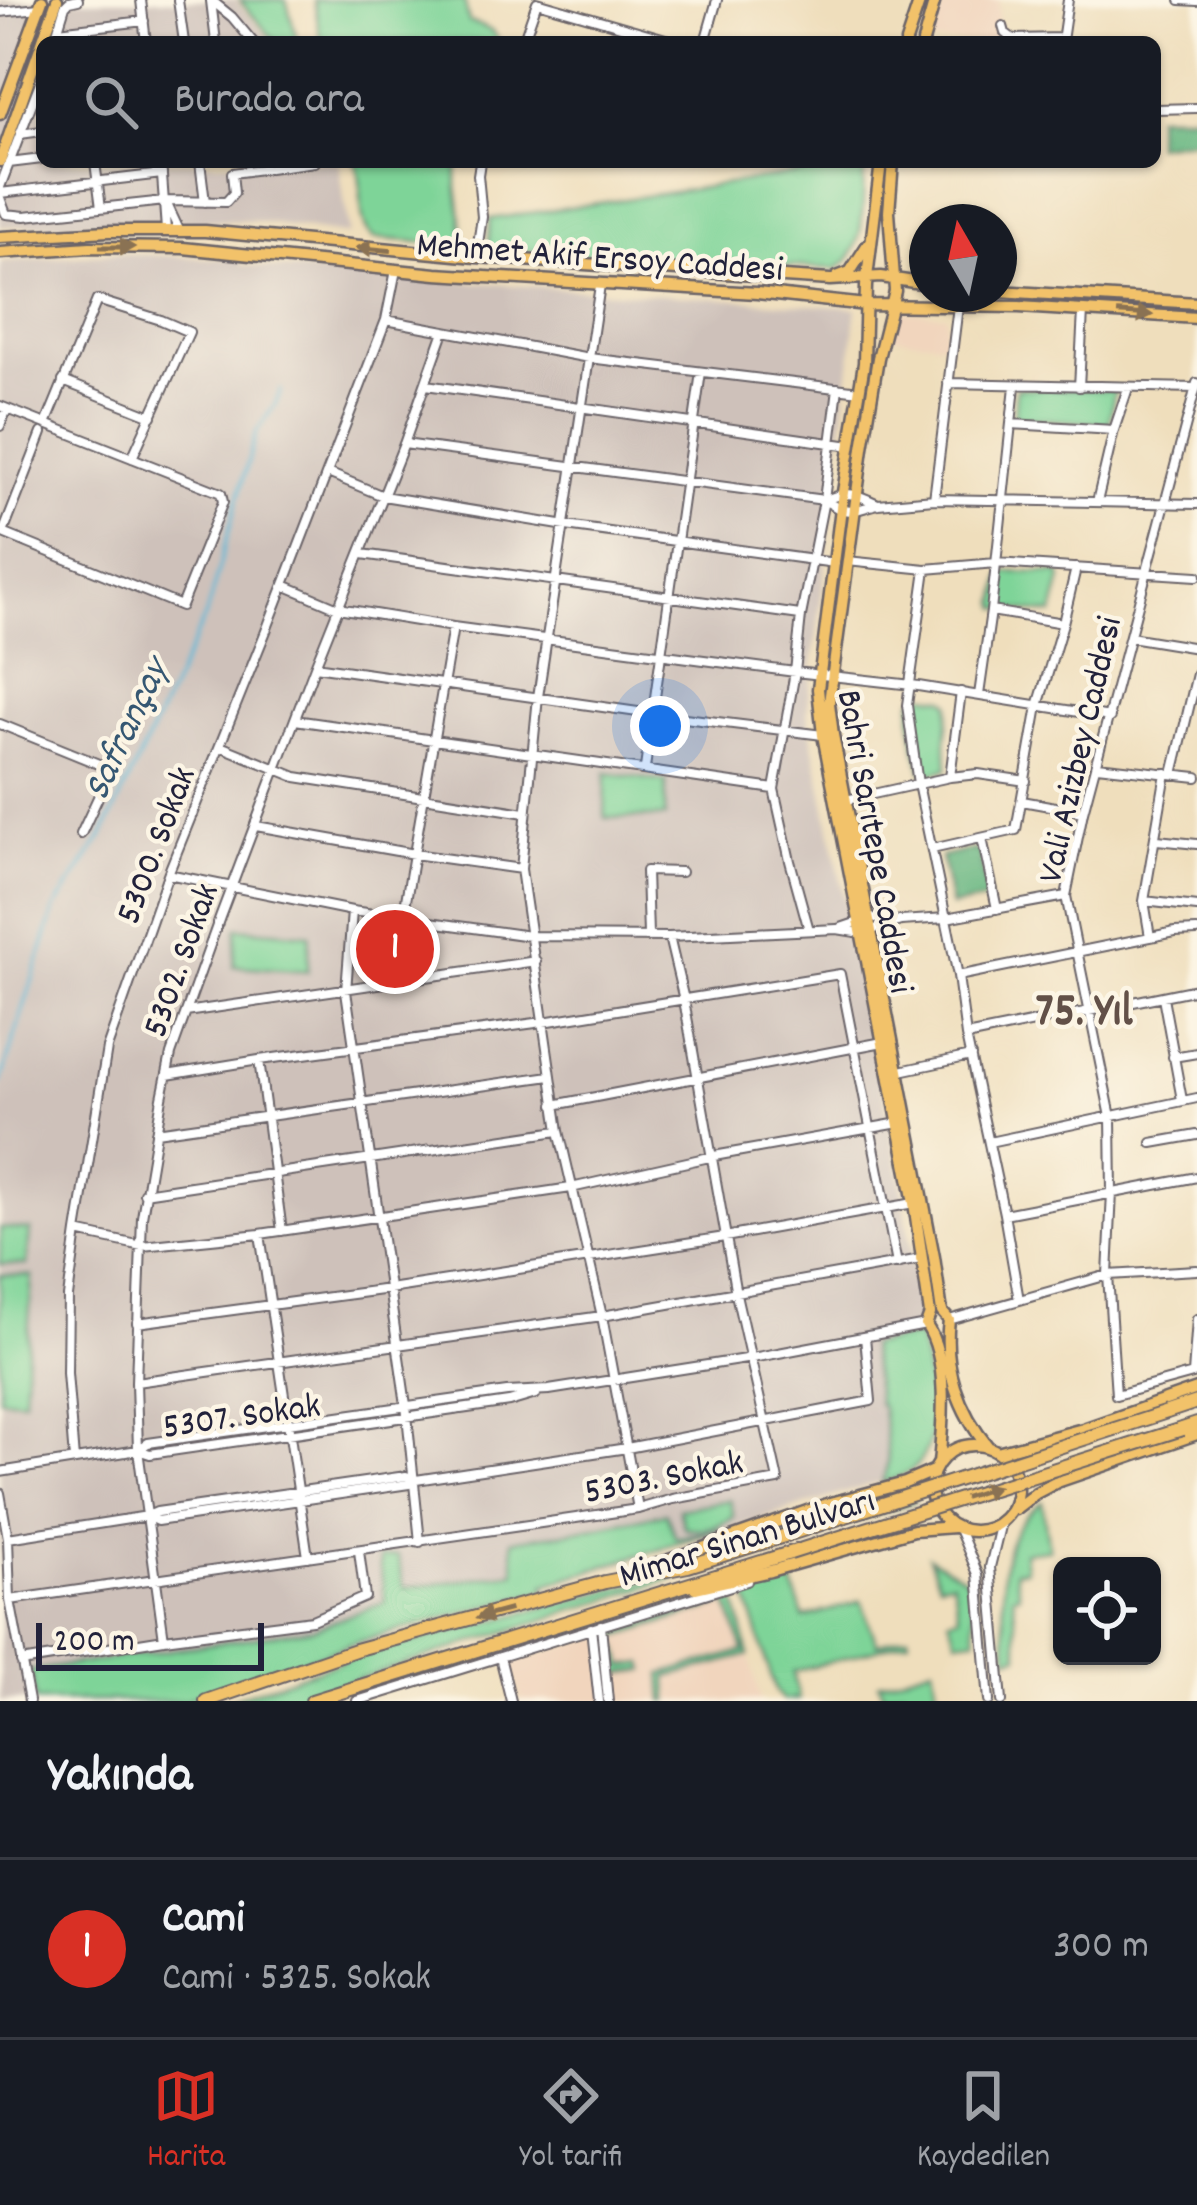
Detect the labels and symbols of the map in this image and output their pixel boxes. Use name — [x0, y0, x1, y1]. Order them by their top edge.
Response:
north arrow — [909, 204, 1017, 312]
street label: Mehmet Akif Ersoy Caddesi — [415, 221, 785, 299]
one-way arrow — [99, 237, 137, 257]
one-way arrow — [355, 239, 392, 258]
one-way arrow — [1117, 305, 1154, 324]
street label: Vali Azizbey Caddesi — [1027, 612, 1139, 888]
water label: Safrançay — [72, 647, 188, 810]
street label: Bahri Sarıtepe Caddesi — [820, 686, 924, 998]
your location — [630, 696, 690, 756]
street label: 5300. Sokak — [105, 760, 212, 932]
street label: 5302. Sokak — [132, 877, 236, 1045]
pin: 1 — [356, 904, 434, 994]
district label: 75. Yıl — [1035, 980, 1133, 1049]
street label: 5307. Sokak — [160, 1382, 324, 1456]
street label: 5303. Sokak — [580, 1439, 748, 1521]
street label: Mimar Sinan Bulvarı — [614, 1477, 882, 1604]
one-way arrow — [963, 1482, 1000, 1501]
one-way arrow — [474, 1605, 511, 1624]
scale bar — [36, 1617, 264, 1670]

